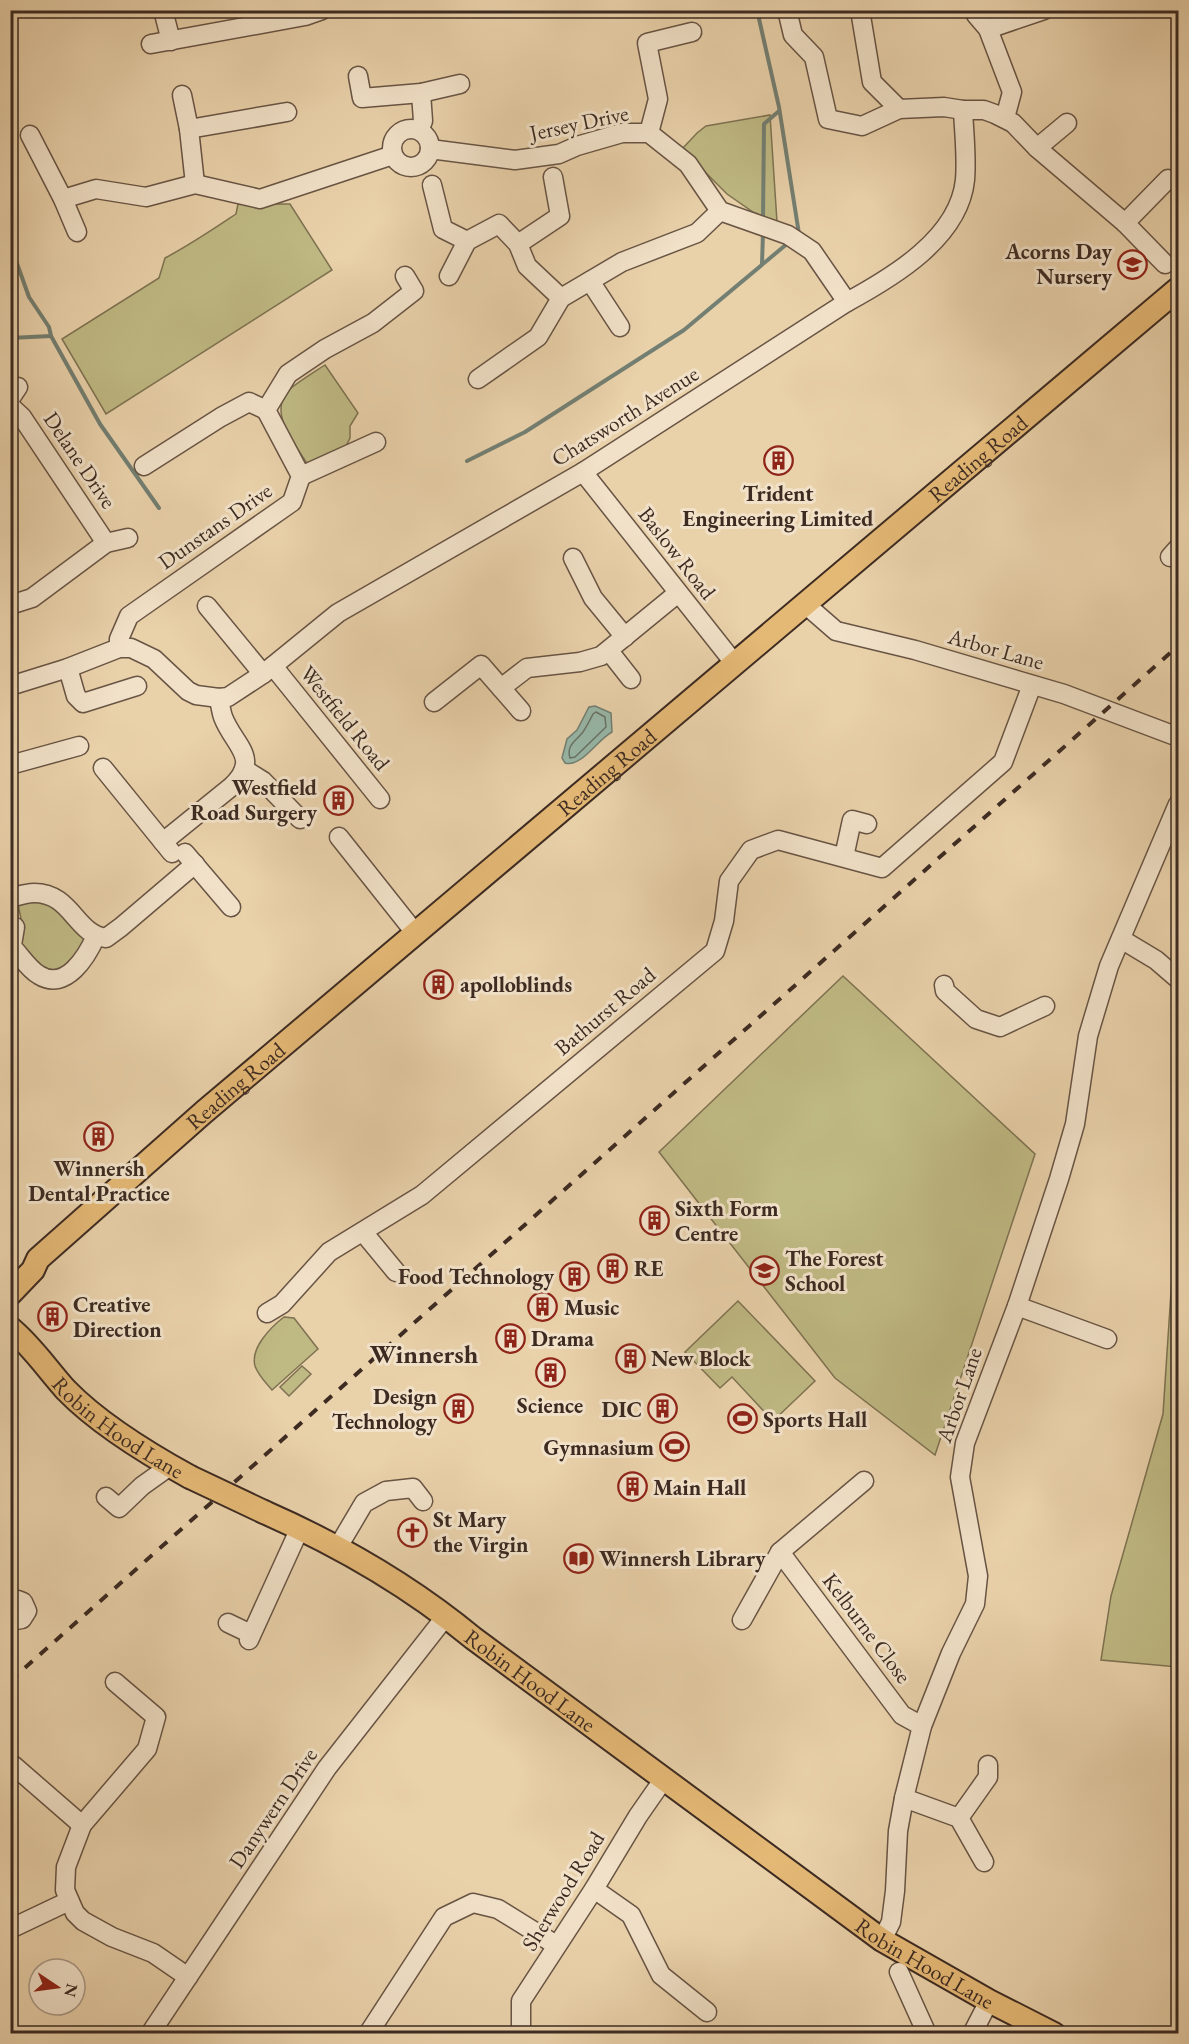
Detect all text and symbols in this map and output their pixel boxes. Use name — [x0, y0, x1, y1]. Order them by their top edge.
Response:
street label: Jersey Drive — [525, 98, 631, 148]
place label: Acorns Day Nursery — [1004, 237, 1112, 291]
school or university icon: Acorns Day Nursery — [1117, 248, 1149, 280]
street label: Chatsworth Avenue — [546, 359, 704, 473]
street label: Delane Drive — [37, 406, 123, 514]
street label: Reading Road — [922, 407, 1034, 508]
building icon: Trident Engineering Limited — [762, 445, 794, 477]
street label: Dunstans Drive — [152, 476, 278, 576]
place label: Trident Engineering Limited — [683, 479, 873, 533]
street label: Baslow Road — [632, 501, 723, 606]
street label: Arbor Lane — [944, 621, 1048, 677]
street label: Westfield Road — [294, 659, 397, 777]
street label: Reading Road — [551, 721, 663, 822]
place label: Westfield Road Surgery — [190, 773, 317, 827]
building icon: Westfield Road Surgery — [322, 784, 354, 816]
street label: Bathurst Road — [548, 960, 662, 1062]
building icon: apolloblinds — [423, 968, 455, 1000]
place label: apolloblinds — [460, 970, 572, 999]
street label: Reading Road — [180, 1035, 292, 1136]
building icon: Winnersh Dental Practice — [83, 1120, 115, 1152]
place label: Winnersh Dental Practice — [28, 1154, 170, 1208]
place label: Sixth Form Centre — [675, 1194, 779, 1248]
building icon: Sixth Form Centre — [638, 1205, 670, 1237]
place label: The Forest School — [785, 1244, 884, 1298]
building icon: RE — [597, 1252, 629, 1284]
place label: RE — [634, 1254, 664, 1283]
school or university icon: The Forest School — [748, 1255, 780, 1287]
building icon: Food Technology — [559, 1260, 591, 1292]
place label: Food Technology — [398, 1262, 554, 1291]
place label: Creative Direction — [73, 1290, 162, 1344]
building icon: Music — [527, 1291, 559, 1323]
place label: Music — [564, 1293, 619, 1322]
building icon: Creative Direction — [36, 1301, 68, 1333]
building icon: Drama — [494, 1322, 526, 1354]
place label: Drama — [531, 1324, 594, 1353]
district label: Winnersh — [370, 1337, 479, 1371]
building icon: New Block — [614, 1342, 646, 1374]
street label: Arbor Lane — [929, 1343, 989, 1447]
place label: New Block — [651, 1344, 752, 1373]
building icon: Science — [534, 1357, 566, 1389]
street label: Robin Hood Lane — [46, 1370, 189, 1485]
place label: Design Technology — [332, 1382, 438, 1436]
place label: Science — [517, 1391, 583, 1420]
building icon: Design Technology — [442, 1393, 474, 1425]
building icon: DIC — [647, 1393, 679, 1425]
place label: DIC — [602, 1395, 642, 1424]
sports icon: Sports Hall — [726, 1403, 758, 1435]
place label: Sports Hall — [763, 1405, 867, 1434]
sports icon: Gymnasium — [659, 1431, 691, 1463]
place label: Gymnasium — [543, 1433, 654, 1462]
building icon: Main Hall — [616, 1471, 648, 1503]
place label: Main Hall — [653, 1473, 746, 1502]
place label: St Mary the Virgin — [433, 1505, 529, 1559]
church icon: St Mary the Virgin — [396, 1516, 428, 1548]
library icon: Winnersh Library — [562, 1542, 594, 1574]
place label: Winnersh Library — [599, 1544, 766, 1573]
street label: Kelburne Close — [816, 1567, 918, 1689]
street label: Robin Hood Lane — [459, 1622, 602, 1739]
street label: Danywern Drive — [222, 1742, 324, 1874]
street label: Sherwood Road — [515, 1825, 612, 1956]
street label: Robin Hood Lane — [850, 1911, 1000, 2016]
north arrow — [27, 1957, 87, 2017]
text: N — [59, 1982, 83, 1999]

